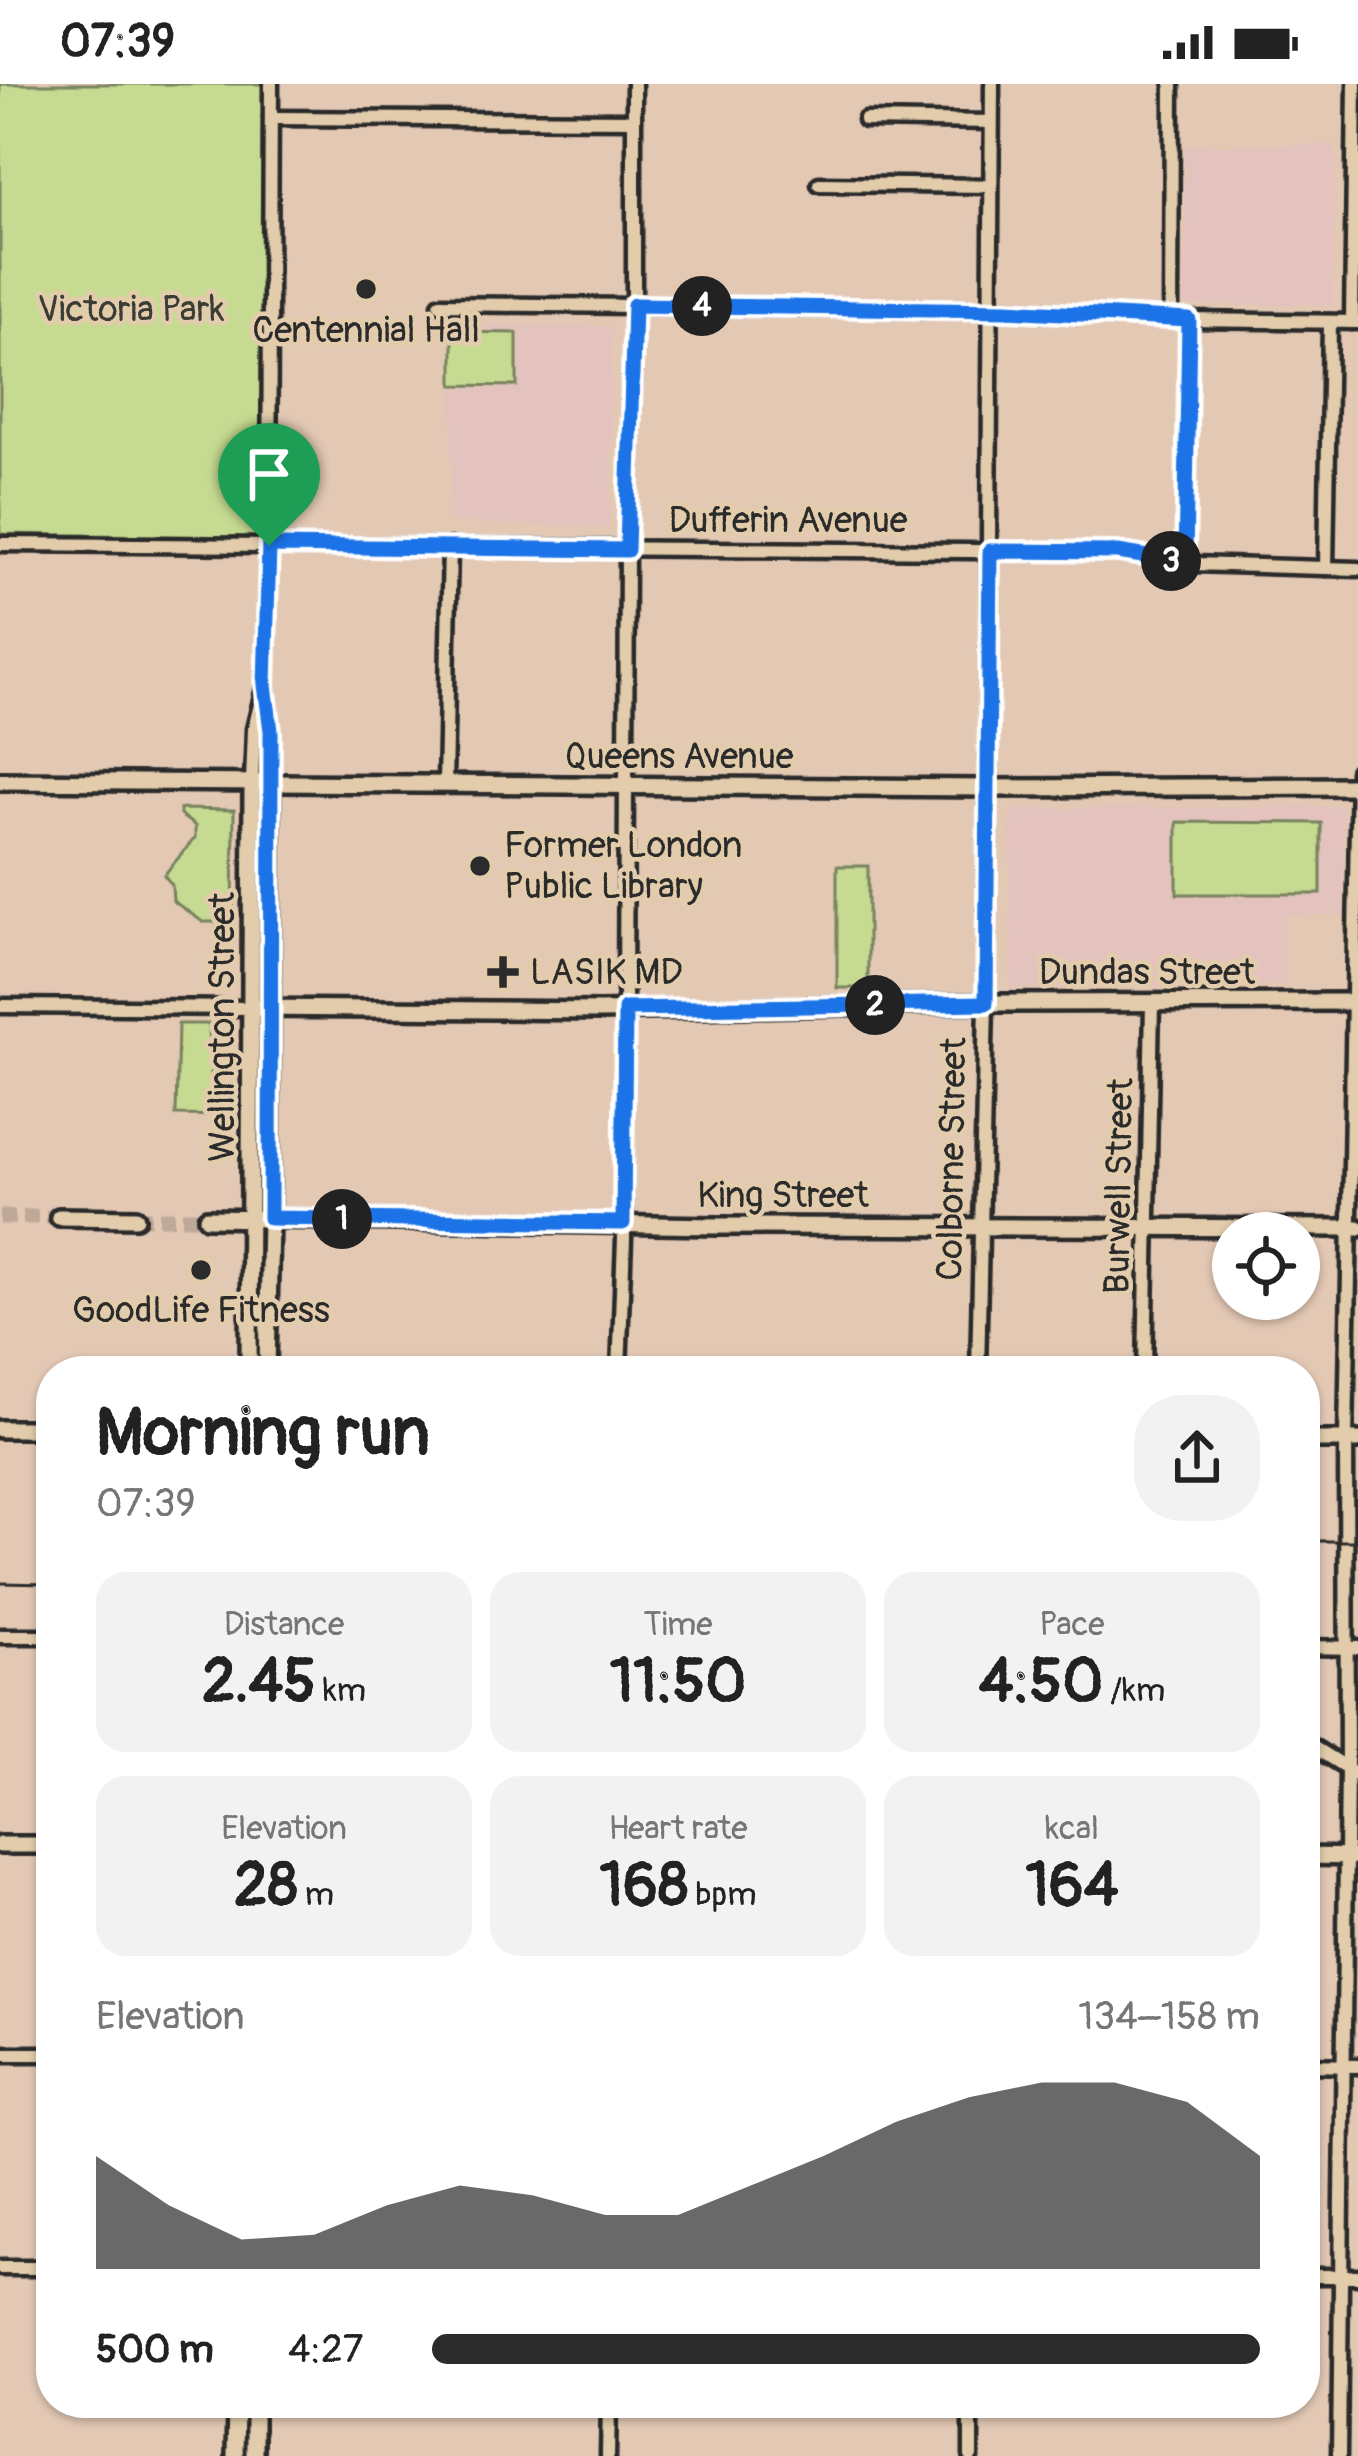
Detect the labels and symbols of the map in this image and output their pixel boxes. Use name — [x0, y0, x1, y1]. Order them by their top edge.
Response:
marker: Centennial Hall — [353, 276, 379, 302]
pin: 4 — [672, 276, 732, 336]
park label: Victoria Park — [38, 287, 224, 332]
place label: Centennial Hall — [252, 308, 480, 353]
pin — [218, 423, 320, 546]
street label: Dufferin Avenue — [668, 498, 908, 543]
pin: 3 — [1141, 531, 1201, 591]
street label: Queens Avenue — [564, 734, 794, 779]
place label: Former London Public Library — [504, 823, 742, 909]
marker: Former London Public Library — [467, 853, 493, 879]
street label: Wellington Street — [200, 892, 245, 1162]
place label: LASIK MD — [530, 950, 683, 995]
street label: Dundas Street — [1039, 950, 1256, 995]
marker: LASIK MD — [487, 956, 519, 988]
pin: 2 — [845, 975, 905, 1035]
street label: Colborne Street — [927, 1036, 977, 1281]
street label: Burwell Street — [1095, 1077, 1143, 1294]
street label: King Street — [697, 1173, 869, 1218]
pin: 1 — [312, 1189, 372, 1249]
marker: GoodLife Fitness — [188, 1257, 214, 1283]
place label: GoodLife Fitness — [72, 1288, 330, 1333]

